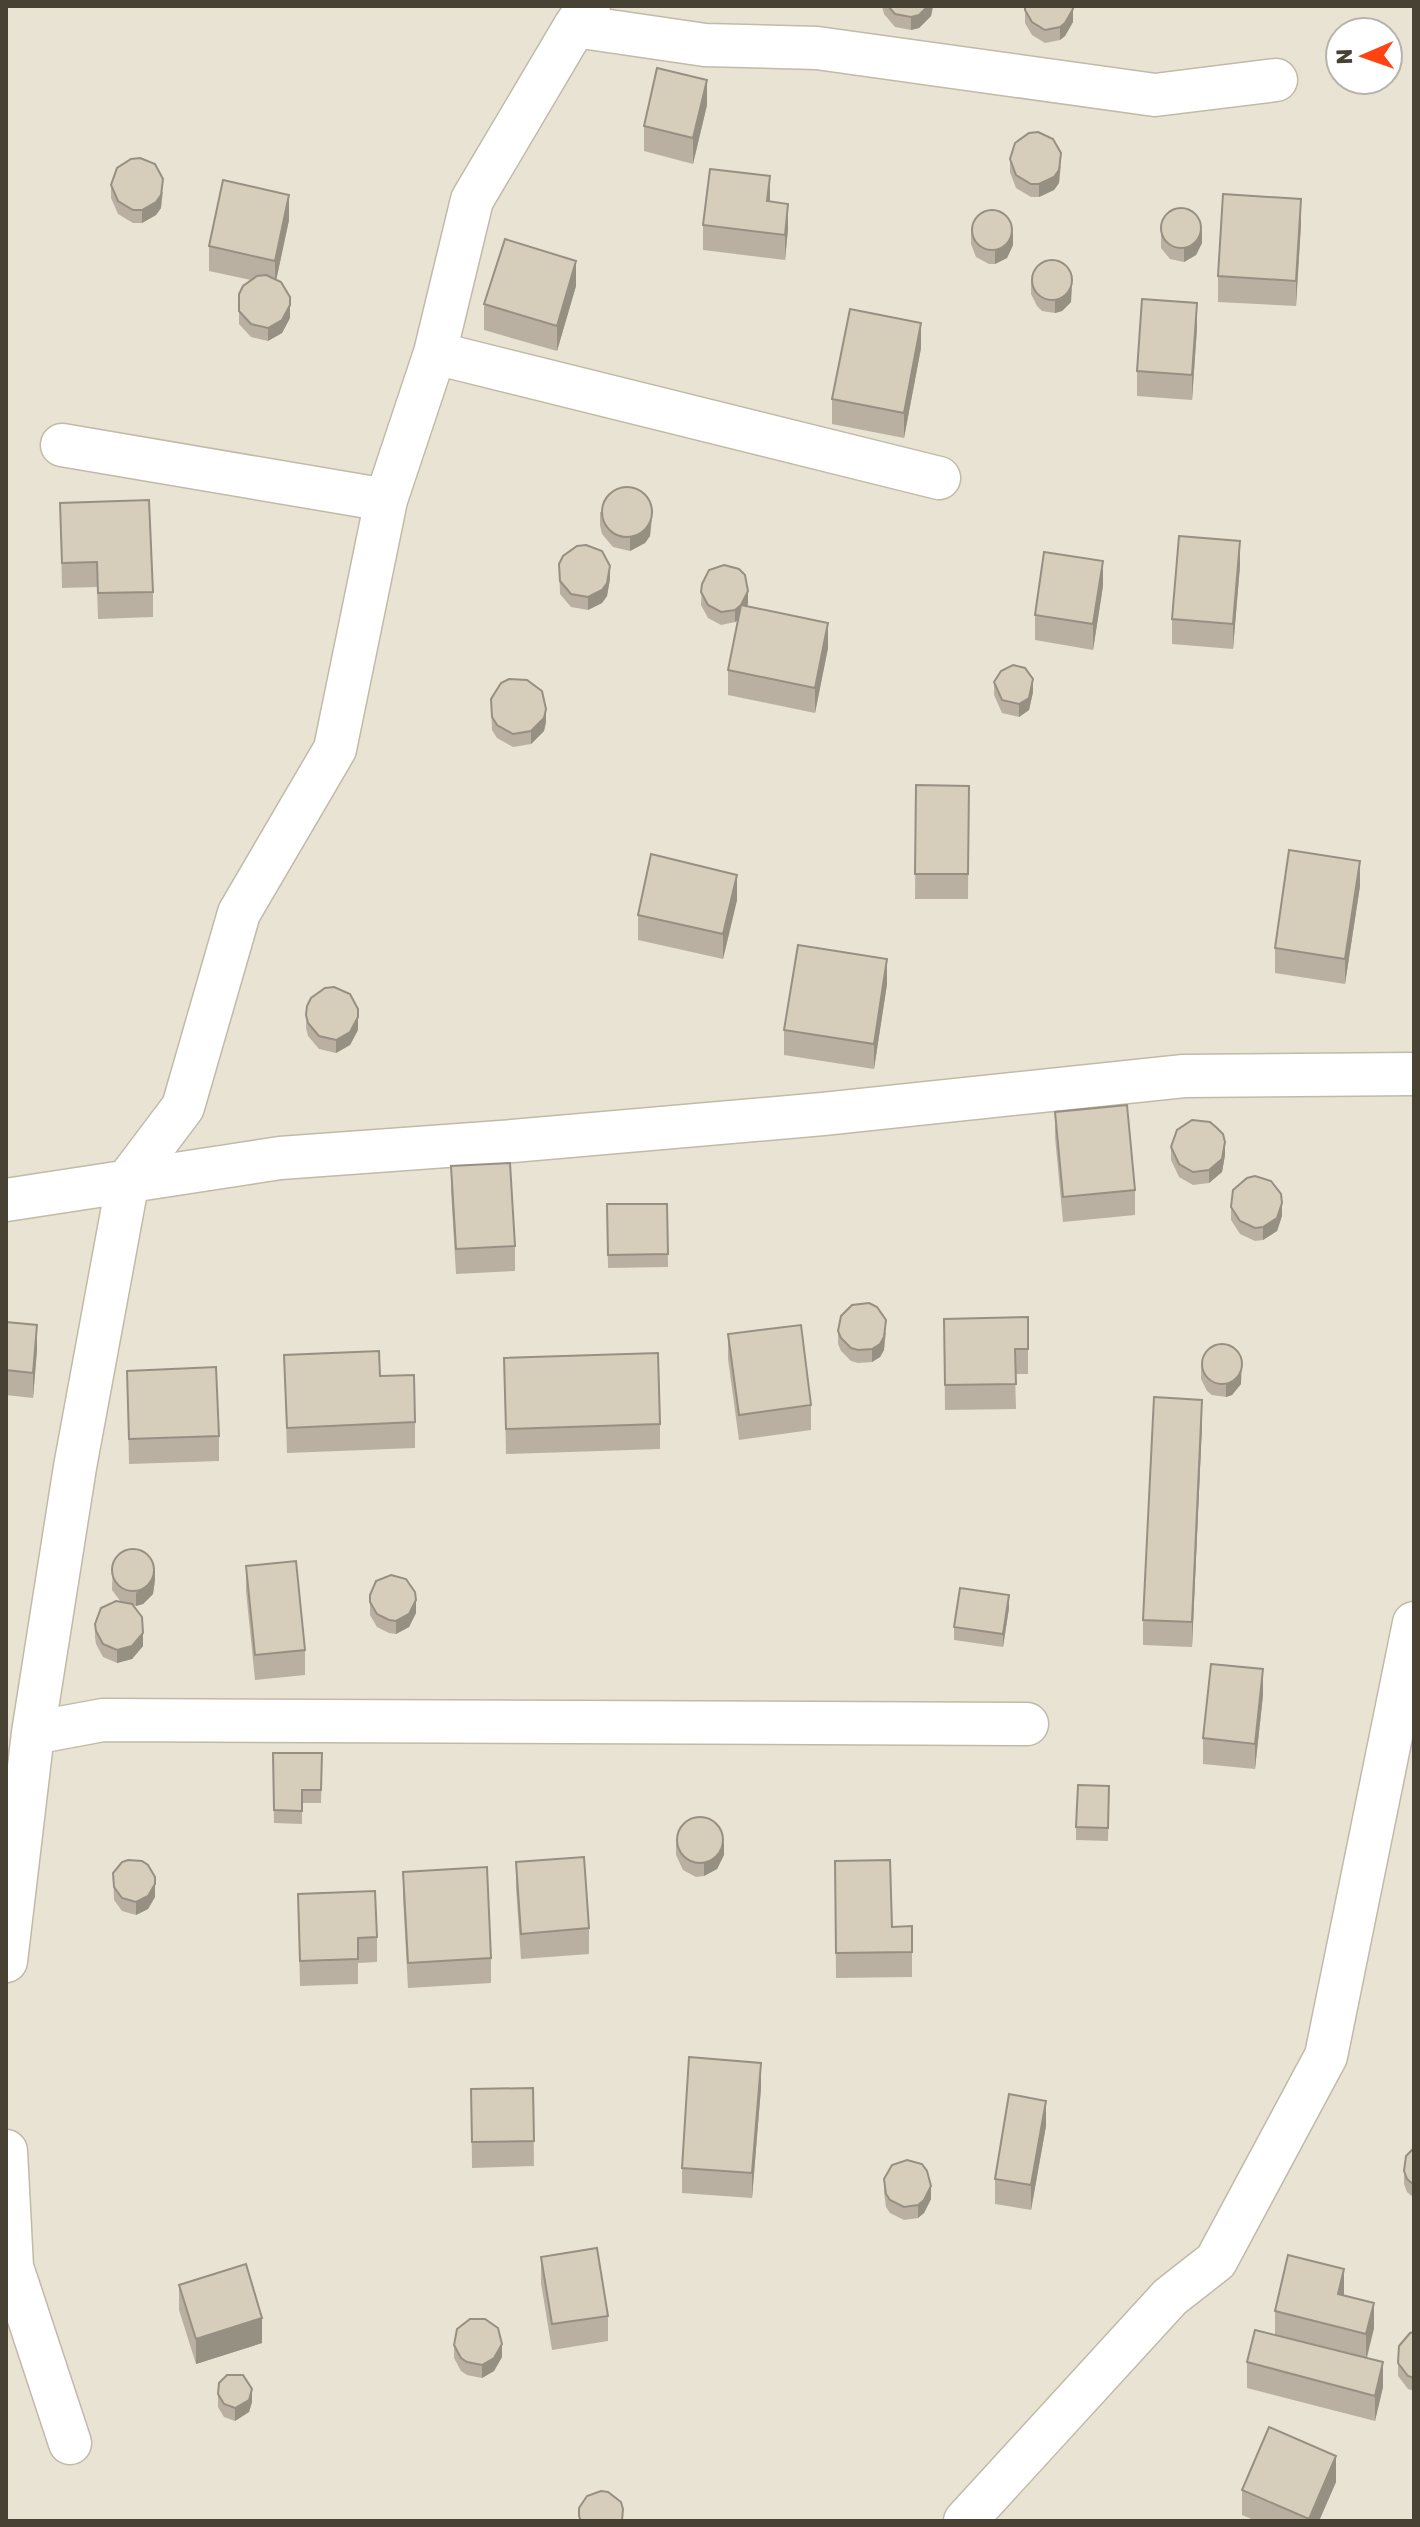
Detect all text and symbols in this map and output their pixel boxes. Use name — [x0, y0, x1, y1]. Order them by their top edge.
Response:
north arrow — [1324, 16, 1404, 96]
text: N — [1331, 48, 1358, 65]

